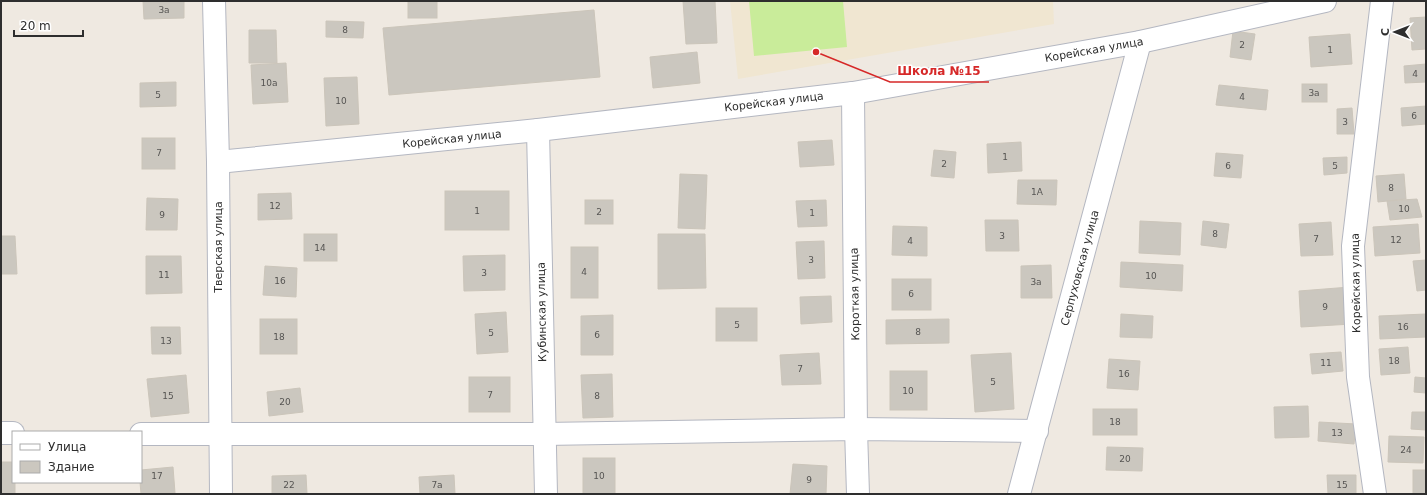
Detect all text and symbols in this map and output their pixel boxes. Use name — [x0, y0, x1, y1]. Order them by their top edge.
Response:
house number: 3а — [158, 5, 170, 15]
scale bar — [14, 12, 83, 38]
north arrow — [1375, 12, 1415, 52]
text: 20 m — [20, 19, 51, 33]
house number: 8 — [342, 25, 348, 35]
text: С — [1379, 28, 1392, 36]
street label: Корейская улица — [1044, 35, 1144, 65]
house number: 2 — [1239, 40, 1245, 50]
house number: 1 — [1327, 45, 1333, 55]
callout: Школа №15 — [890, 58, 989, 82]
text: Школа №15 — [897, 64, 981, 78]
house number: 4 — [1412, 69, 1418, 79]
house number: 10а — [261, 78, 277, 88]
house number: 3а — [1308, 88, 1320, 98]
street label: Корейская улица — [724, 89, 824, 115]
house number: 5 — [155, 90, 161, 100]
house number: 4 — [1239, 92, 1245, 102]
house number: 10 — [335, 96, 347, 106]
house number: 6 — [1411, 111, 1417, 121]
house number: 3 — [1342, 117, 1348, 127]
street label: Корейская улица — [402, 127, 502, 151]
house number: 7 — [156, 148, 162, 158]
house number: 1 — [1002, 152, 1008, 162]
house number: 2 — [941, 159, 947, 169]
house number: 6 — [1225, 161, 1231, 171]
house number: 5 — [1332, 161, 1338, 171]
house number: 8 — [1388, 183, 1394, 193]
house number: 1А — [1031, 187, 1044, 197]
street label: Тверская улица — [212, 201, 225, 294]
house number: 12 — [269, 201, 281, 211]
house number: 10 — [1398, 204, 1410, 214]
house number: 1 — [474, 206, 480, 216]
house number: 2 — [596, 207, 602, 217]
house number: 1 — [809, 208, 815, 218]
street label: Серпуховская улица — [1058, 209, 1102, 327]
house number: 9 — [159, 210, 165, 220]
house number: 8 — [1212, 229, 1218, 239]
house number: 3 — [999, 231, 1005, 241]
street label: Корейская улица — [1349, 233, 1363, 333]
house number: 7 — [1313, 234, 1319, 244]
house number: 12 — [1390, 235, 1402, 245]
house number: 4 — [907, 236, 913, 246]
house number: 14 — [314, 243, 326, 253]
street label: Короткая улица — [848, 247, 862, 341]
house number: 3 — [808, 255, 814, 265]
street label: Кубинская улица — [535, 262, 549, 362]
house number: 4 — [581, 267, 587, 277]
house number: 3 — [481, 268, 487, 278]
house number: 11 — [158, 270, 170, 280]
house number: 10 — [1145, 271, 1157, 281]
house number: 16 — [274, 276, 286, 286]
house number: 3а — [1030, 277, 1042, 287]
house number: 6 — [908, 289, 914, 299]
house number: 9 — [1322, 302, 1328, 312]
house number: 5 — [734, 320, 740, 330]
house number: 16 — [1397, 322, 1409, 332]
house number: 8 — [915, 327, 921, 337]
house number: 5 — [488, 328, 494, 338]
house number: 6 — [594, 330, 600, 340]
house number: 18 — [273, 332, 285, 342]
house number: 13 — [160, 336, 172, 346]
house number: 18 — [1388, 356, 1400, 366]
house number: 11 — [1320, 358, 1332, 368]
house number: 7 — [797, 364, 803, 374]
house number: 16 — [1118, 369, 1130, 379]
house number: 5 — [990, 377, 996, 387]
house number: 10 — [902, 386, 914, 396]
house number: 7 — [487, 390, 493, 400]
house number: 15 — [162, 391, 174, 401]
house number: 8 — [594, 391, 600, 401]
house number: 20 — [279, 397, 291, 407]
house number: 18 — [1109, 417, 1121, 427]
house number: 13 — [1331, 428, 1343, 438]
legend — [12, 431, 142, 483]
text: Улица — [48, 440, 86, 454]
house number: 24 — [1400, 445, 1412, 455]
house number: 20 — [1119, 454, 1131, 464]
text: Здание — [48, 460, 94, 474]
house number: 17 — [151, 471, 163, 481]
house number: 10 — [593, 471, 605, 481]
house number: 9 — [806, 475, 812, 485]
house number: 22 — [283, 480, 295, 490]
house number: 7а — [431, 480, 443, 490]
house number: 15 — [1336, 480, 1348, 490]

